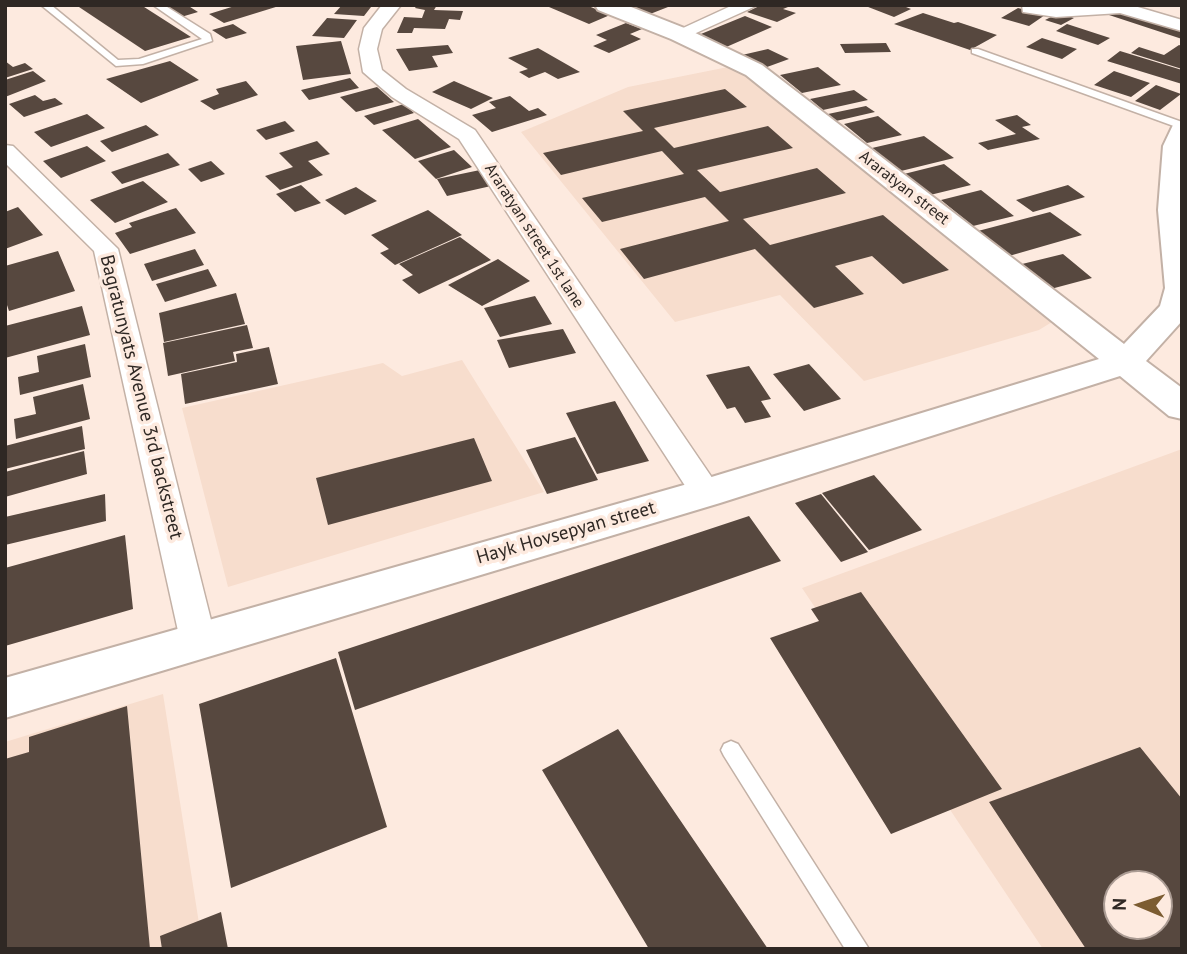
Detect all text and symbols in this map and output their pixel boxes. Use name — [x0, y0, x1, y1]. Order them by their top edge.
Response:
street label: Araratyan street — [855, 147, 953, 229]
street label: Araratyan street 1st lane — [480, 160, 588, 312]
street label: Bagratunyats Avenue 3rd backstreet — [95, 253, 187, 541]
street label: Hayk Hovsepyan street — [474, 497, 658, 569]
north arrow — [1103, 870, 1173, 940]
text: N — [1107, 898, 1131, 911]

